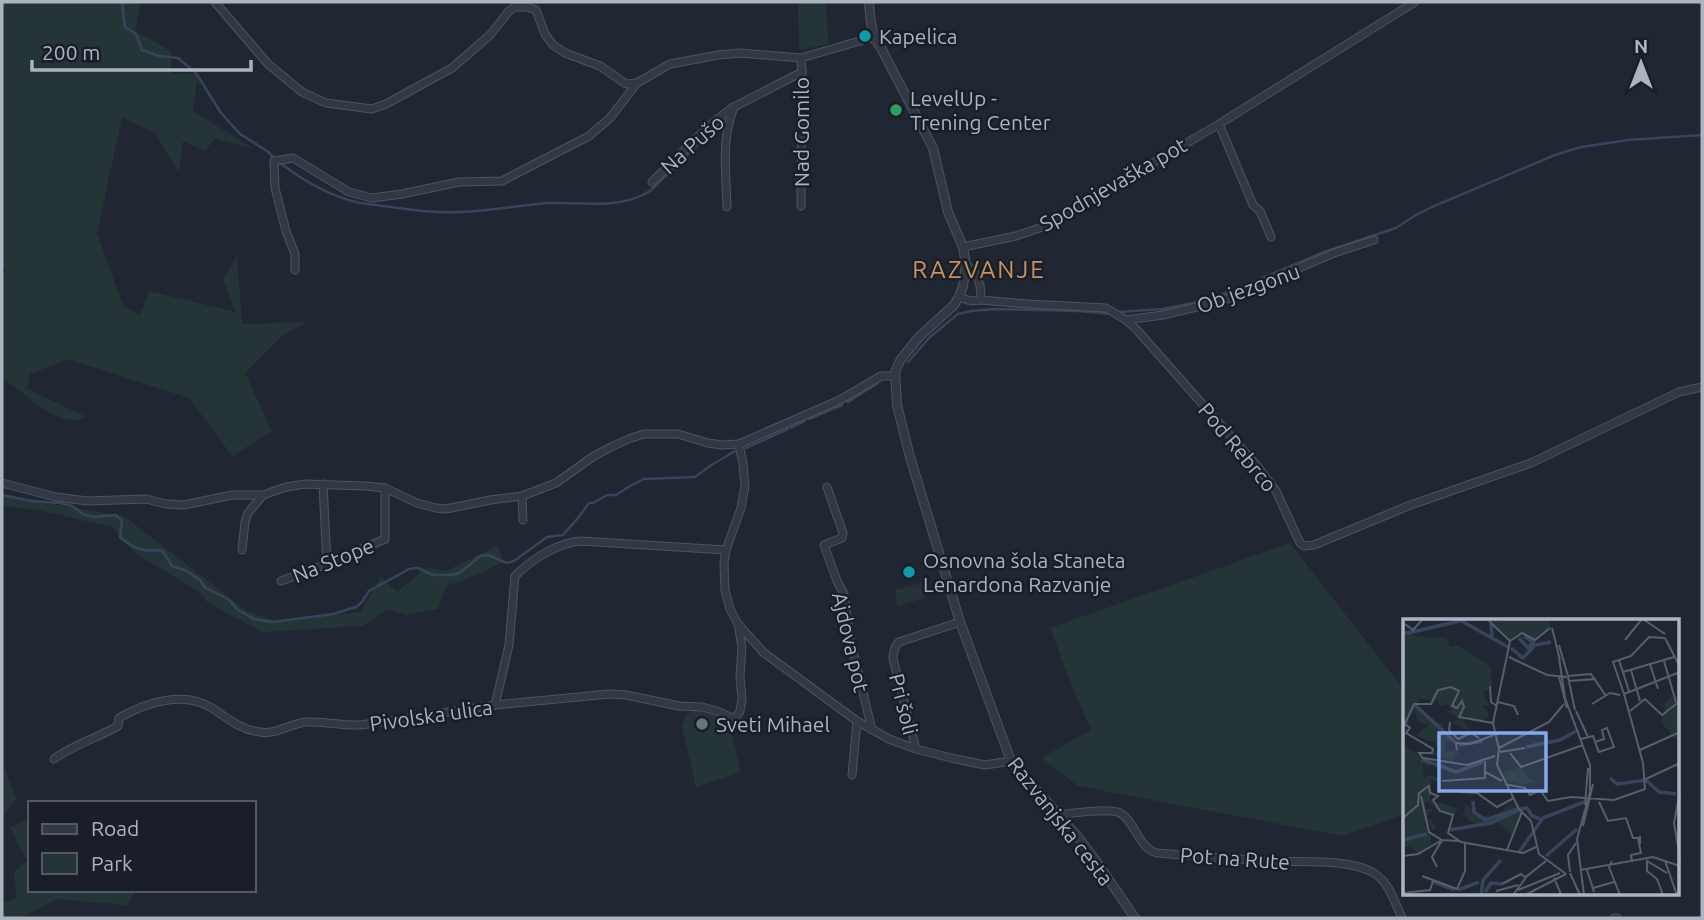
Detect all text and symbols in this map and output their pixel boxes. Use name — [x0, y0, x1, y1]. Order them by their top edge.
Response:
place label: Kapelica — [879, 24, 958, 48]
scale bar — [32, 28, 250, 72]
marker: Kapelica — [857, 28, 873, 44]
north arrow — [1606, 28, 1676, 98]
text: N — [1634, 35, 1648, 57]
text: 200 m — [42, 40, 100, 64]
street label: Nad Gomilo — [789, 77, 813, 187]
place label: LevelUp - Trening Center — [910, 86, 1051, 134]
marker: LevelUp - Trening Center — [888, 102, 904, 118]
street label: Na Pušo — [656, 109, 728, 179]
street label: Spodnjevaška pot — [1035, 132, 1191, 236]
district label: RAZVANJE — [912, 256, 1046, 283]
street label: Ob jezgonu — [1193, 258, 1303, 318]
street label: Pod Rebrco — [1194, 398, 1282, 496]
street label: Na Stope — [289, 533, 377, 587]
place label: Osnovna šola Staneta Lenardona Razvanje — [923, 548, 1126, 596]
marker: Osnovna šola Staneta Lenardona Razvanje — [901, 564, 917, 580]
street label: Ajdova pot — [828, 590, 874, 694]
inset map — [1403, 619, 1680, 895]
street label: Pri šoli — [885, 671, 923, 737]
street label: Pivolska ulica — [368, 694, 494, 736]
place label: Sveti Mihael — [716, 712, 830, 736]
marker: Sveti Mihael — [694, 716, 710, 732]
street label: Razvanjska cesta — [1003, 752, 1119, 890]
legend — [28, 801, 256, 892]
text: Road — [91, 816, 139, 840]
street label: Pot na Rute — [1179, 842, 1291, 874]
text: Park — [91, 851, 133, 875]

